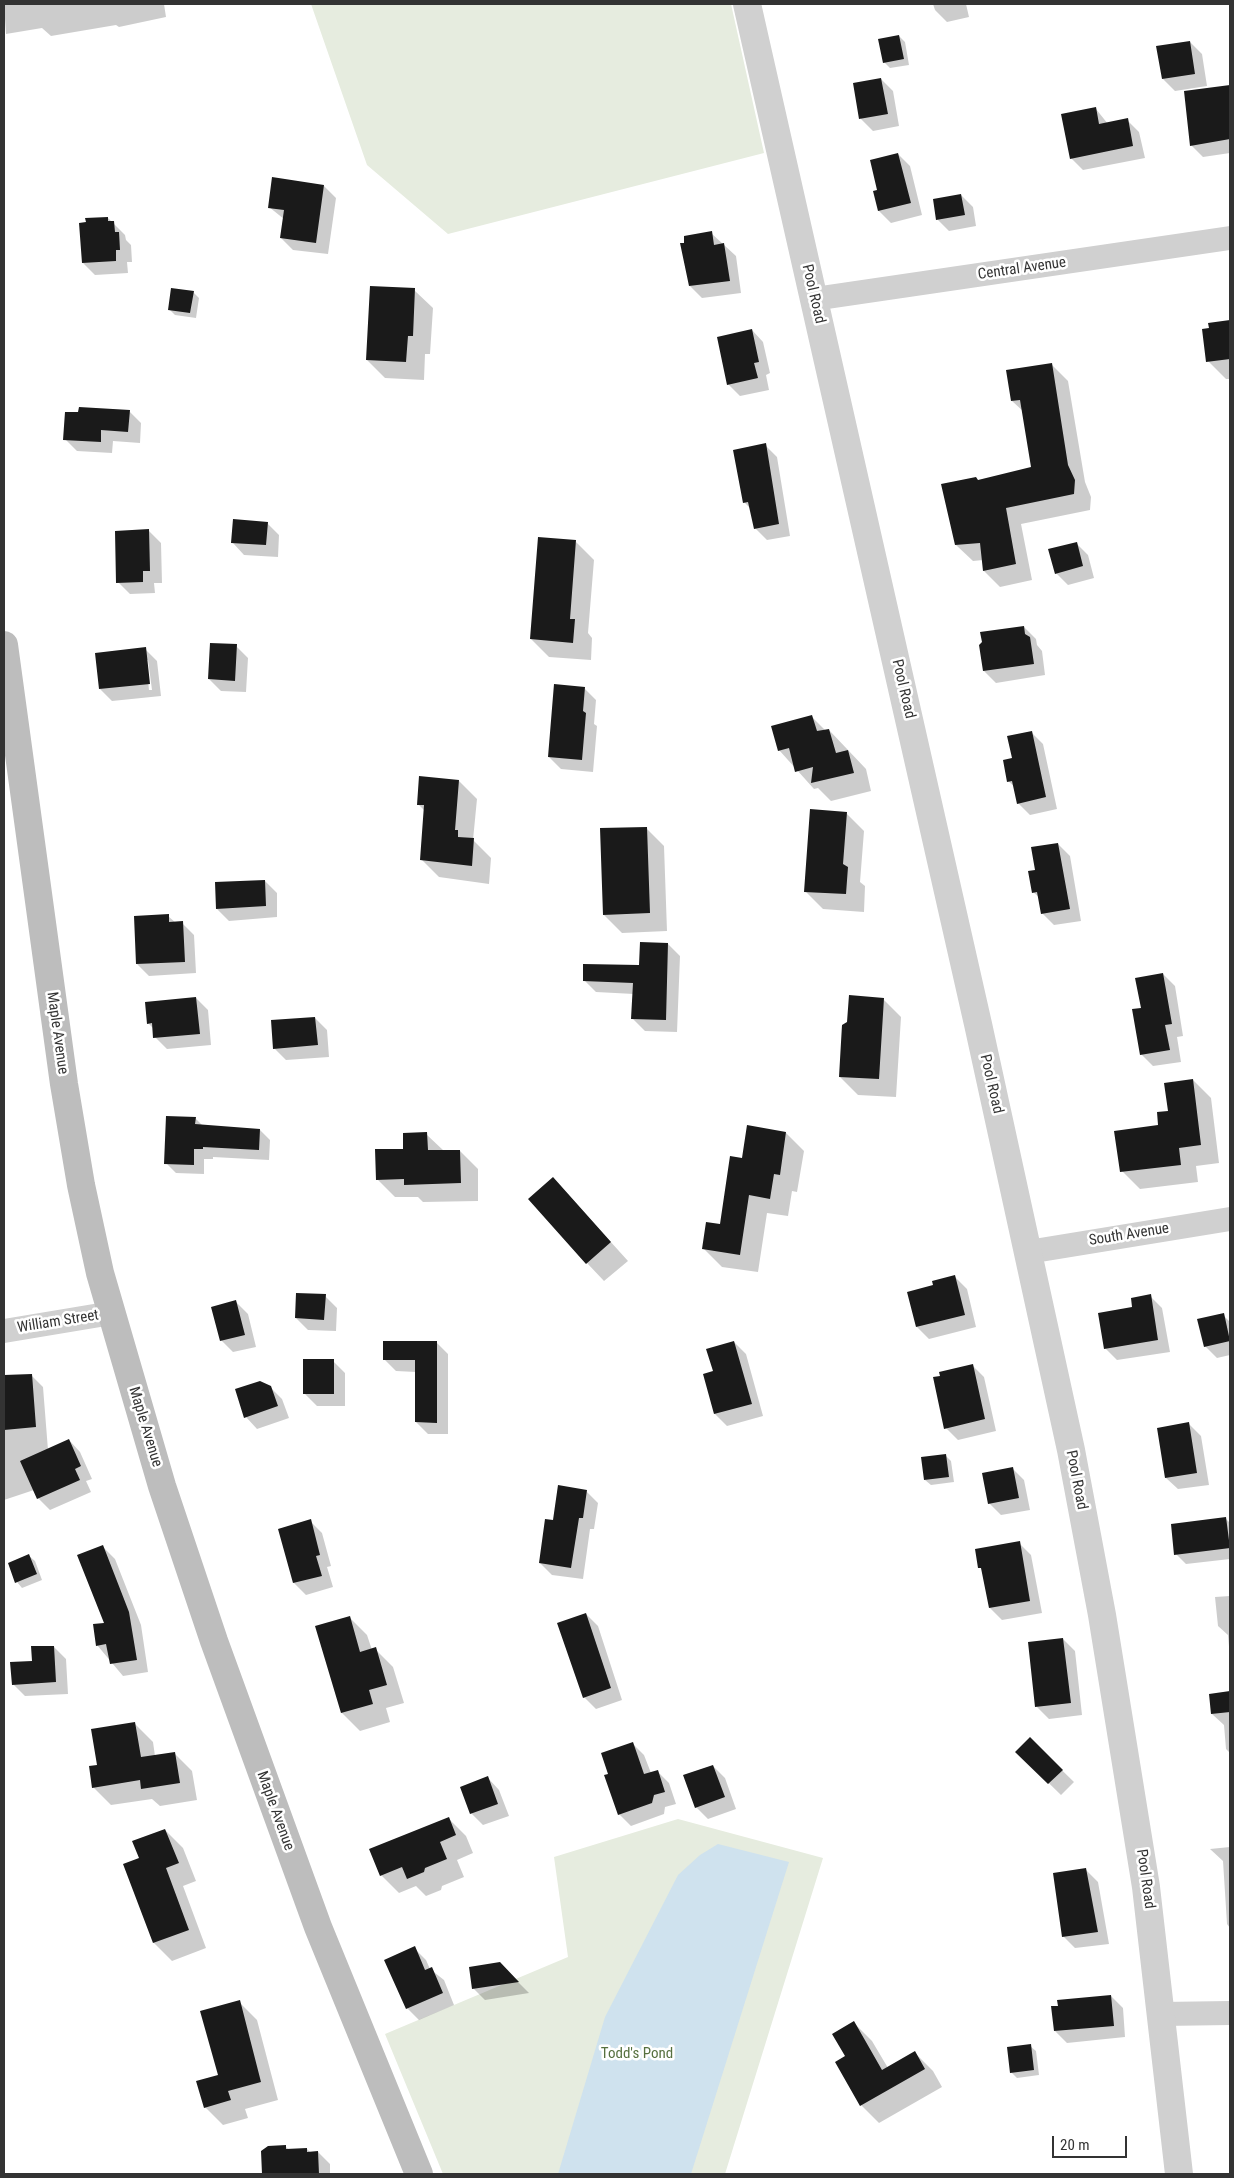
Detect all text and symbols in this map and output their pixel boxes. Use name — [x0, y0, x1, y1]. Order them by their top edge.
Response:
street label: Central Avenue — [977, 254, 1067, 284]
street label: Pool Road — [797, 263, 829, 325]
street label: Pool Road — [887, 658, 919, 720]
street label: Maple Avenue — [42, 991, 72, 1075]
street label: Pool Road — [975, 1053, 1007, 1115]
street label: South Avenue — [1088, 1220, 1170, 1250]
street label: William Street — [16, 1307, 100, 1337]
street label: Maple Avenue — [124, 1385, 166, 1469]
street label: Pool Road — [1061, 1449, 1091, 1511]
street label: Maple Avenue — [252, 1769, 298, 1853]
street label: Pool Road — [1132, 1848, 1158, 1910]
park label: Todd's Pond — [601, 2045, 673, 2063]
scale bar — [1054, 2126, 1129, 2158]
text: 20 m — [1060, 2136, 1090, 2154]

